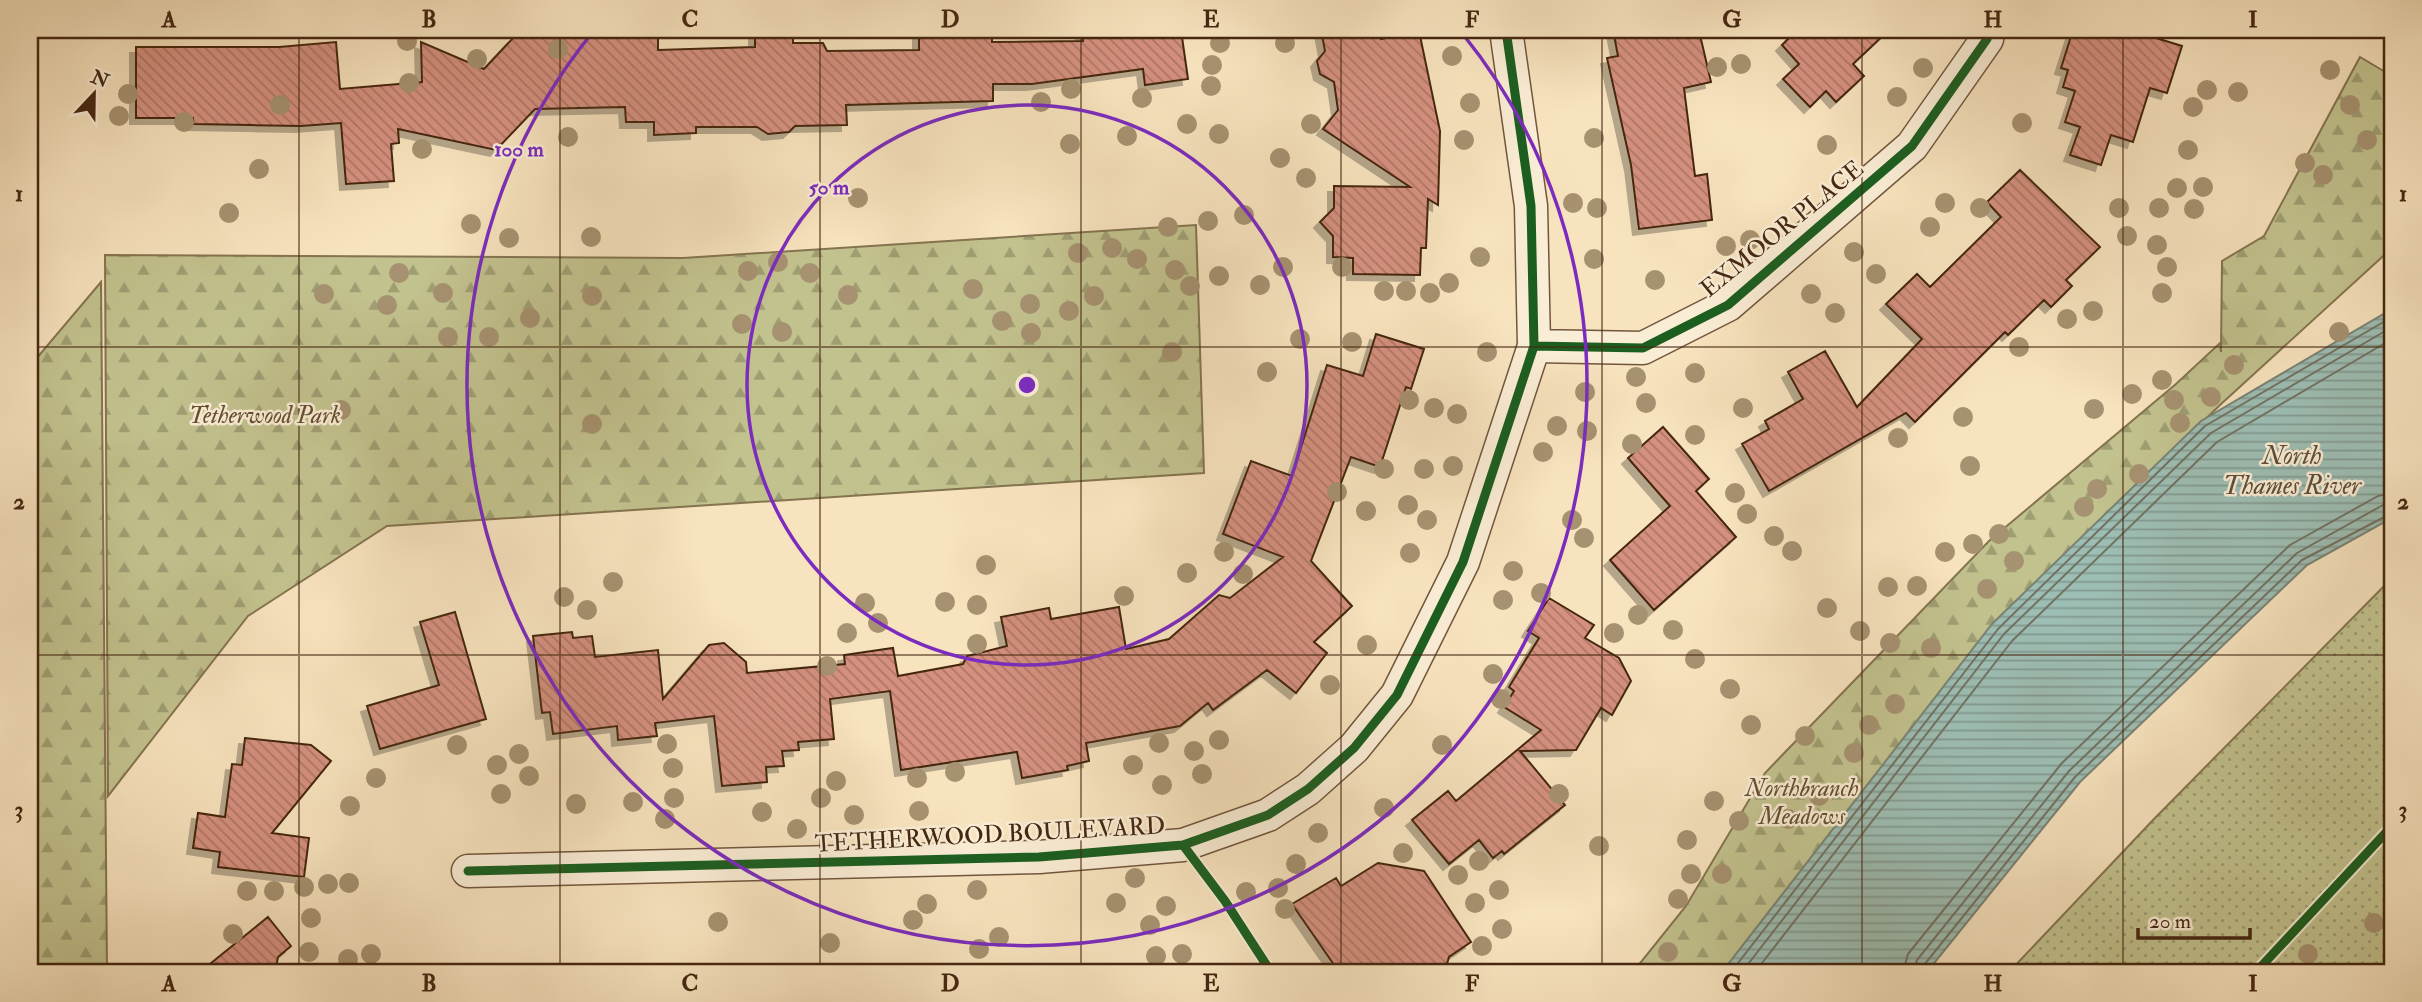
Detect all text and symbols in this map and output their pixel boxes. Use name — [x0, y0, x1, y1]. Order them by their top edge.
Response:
text: A — [161, 5, 177, 34]
text: B — [421, 5, 437, 34]
text: C — [682, 5, 698, 34]
text: D — [941, 5, 959, 34]
text: E — [1203, 5, 1220, 34]
text: F — [1465, 5, 1480, 34]
text: G — [1722, 5, 1742, 34]
text: H — [1984, 5, 2003, 34]
text: I — [2248, 5, 2258, 34]
north arrow — [60, 60, 130, 130]
text: N — [87, 64, 113, 94]
text: 100 m — [494, 136, 545, 163]
street label: EXMOOR PLACE — [1694, 154, 1870, 304]
text: 50 m — [809, 174, 850, 201]
text: 1 — [15, 179, 23, 208]
text: 1 — [2399, 179, 2407, 208]
centre of rings — [1015, 373, 1039, 397]
park label: Tetherwood Park — [189, 400, 341, 431]
water label: North Thames River — [2223, 440, 2362, 502]
text: 2 — [13, 487, 25, 516]
text: 2 — [2397, 487, 2409, 516]
park label: Northbranch Meadows — [1743, 773, 1859, 832]
text: 3 — [15, 795, 23, 824]
text: 3 — [2399, 795, 2407, 824]
street label: TETHERWOOD BOULEVARD — [814, 810, 1166, 860]
scale bar — [2138, 897, 2250, 941]
text: 20 m — [2149, 908, 2191, 935]
text: A — [161, 969, 177, 998]
text: B — [421, 969, 437, 998]
text: C — [682, 969, 698, 998]
text: D — [941, 969, 959, 998]
text: E — [1203, 969, 1220, 998]
text: F — [1465, 969, 1480, 998]
text: G — [1722, 969, 1742, 998]
text: H — [1984, 969, 2003, 998]
text: I — [2248, 969, 2258, 998]

